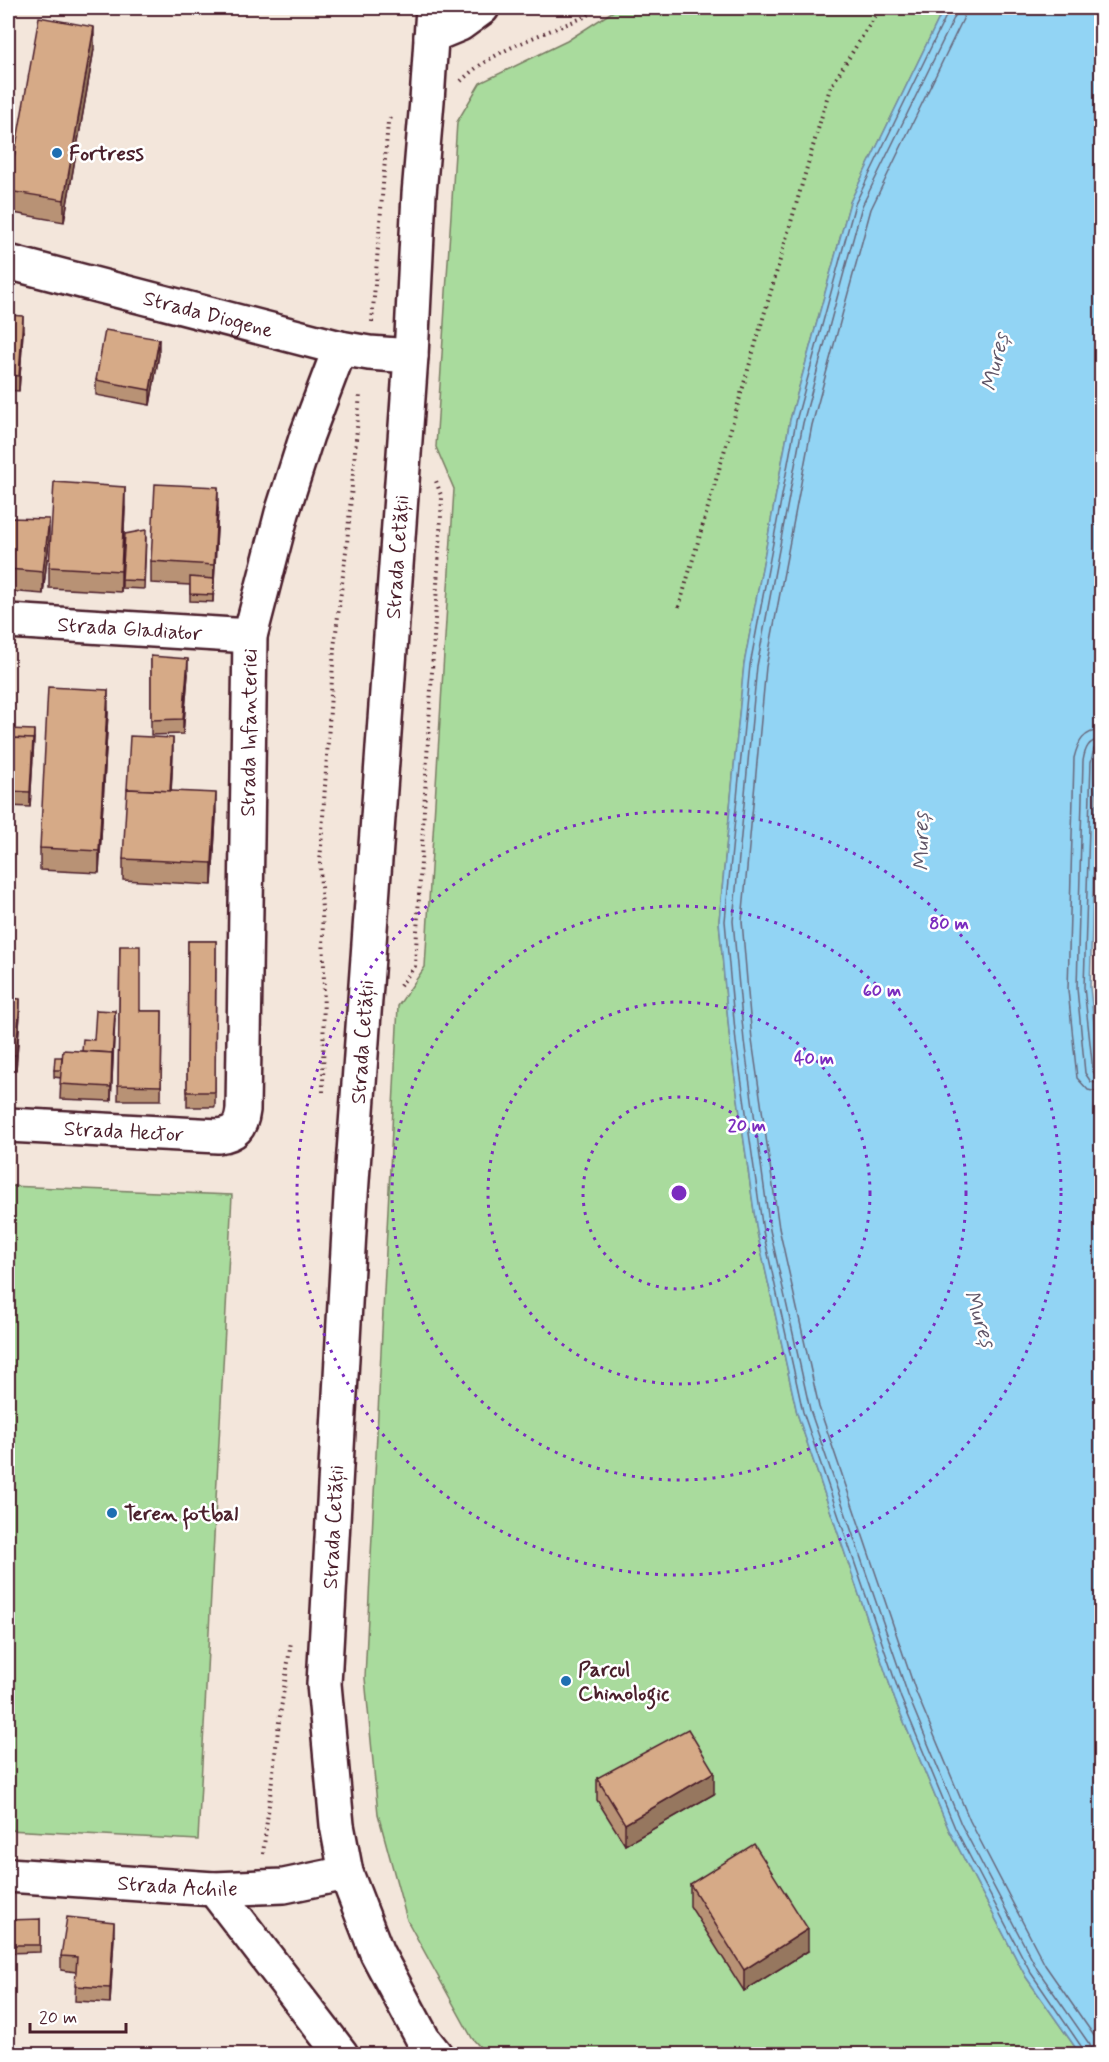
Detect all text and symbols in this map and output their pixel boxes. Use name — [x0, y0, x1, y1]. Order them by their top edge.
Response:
place label: Fortress — [69, 140, 144, 168]
marker: Fortress — [50, 146, 64, 160]
street label: Strada Diogene — [140, 285, 276, 345]
water label: Mureș — [976, 329, 1017, 394]
street label: Strada Cetății — [380, 494, 416, 620]
street label: Strada Gladiator — [56, 611, 203, 648]
street label: Strada Infanteriei — [234, 648, 265, 817]
water label: Mureș — [907, 810, 937, 872]
text: 80 m — [929, 912, 969, 936]
street label: Strada Cetății — [345, 979, 381, 1105]
text: 60 m — [863, 979, 901, 1003]
text: 40 m — [794, 1047, 834, 1071]
text: 20 m — [728, 1114, 766, 1138]
street label: Strada Hector — [63, 1115, 185, 1149]
centre of rings — [669, 1183, 689, 1203]
water label: Mureș — [956, 1286, 1003, 1353]
street label: Strada Cetății — [317, 1464, 351, 1590]
place label: Teren fotbal — [124, 1500, 238, 1530]
marker: Teren fotbal — [105, 1506, 119, 1520]
place label: Parcul Chinologic — [578, 1656, 670, 1710]
marker: Parcul Chinologic — [559, 1674, 573, 1688]
street label: Strada Achile — [117, 1869, 238, 1904]
scale bar — [30, 1996, 126, 2034]
text: 20 m — [39, 2006, 77, 2030]

